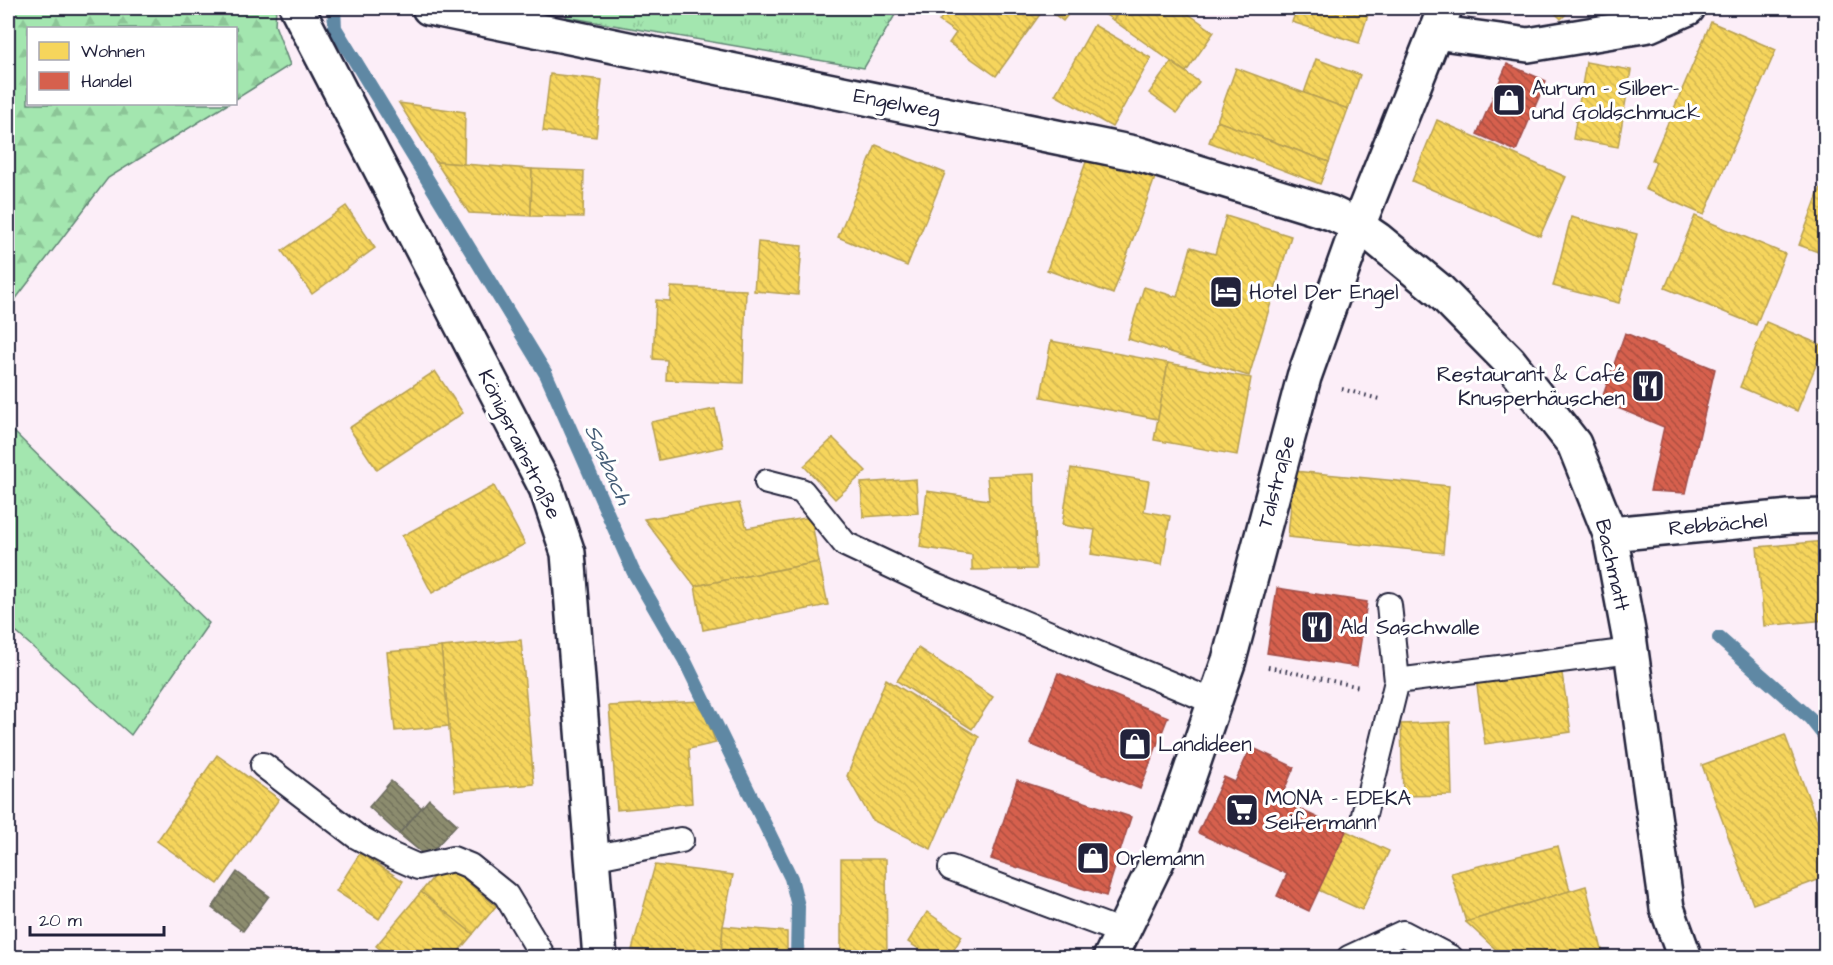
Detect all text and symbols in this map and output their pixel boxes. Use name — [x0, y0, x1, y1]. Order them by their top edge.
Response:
legend — [27, 27, 237, 105]
text: Wohnen — [81, 39, 145, 64]
text: Handel — [81, 69, 132, 94]
place label: Aurum - Silber- und Goldschmuck — [1532, 74, 1700, 127]
street label: Engelweg — [851, 81, 943, 128]
shop icon: Aurum - Silber- und Goldschmuck — [1491, 82, 1527, 118]
hotel icon: Hotel Der Engel — [1208, 274, 1244, 310]
place label: Hotel Der Engel — [1249, 278, 1398, 309]
place label: Restaurant & Café Knusperhäuschen — [1437, 360, 1625, 414]
street label: Königsrainstraße — [469, 365, 568, 525]
restaurant icon: Restaurant & Café Knusperhäuschen — [1630, 368, 1666, 404]
water label: Sasbach — [576, 420, 639, 511]
street label: Talstraße — [1250, 433, 1303, 532]
street label: Rebbächel — [1667, 506, 1769, 543]
street label: Bachmatt — [1588, 516, 1637, 614]
restaurant icon: Ald Saschwalle — [1299, 609, 1335, 645]
place label: Ald Saschwalle — [1340, 613, 1480, 642]
shop icon: Landideen — [1117, 726, 1153, 762]
place label: Landideen — [1158, 730, 1252, 759]
place label: MONA - EDEKA Seifermann — [1265, 784, 1412, 837]
supermarket icon: MONA - EDEKA Seifermann — [1224, 792, 1260, 828]
shop icon: Orlemann — [1075, 840, 1111, 876]
place label: Orlemann — [1116, 844, 1204, 873]
scale bar — [30, 899, 164, 937]
text: 20 m — [39, 908, 82, 933]

